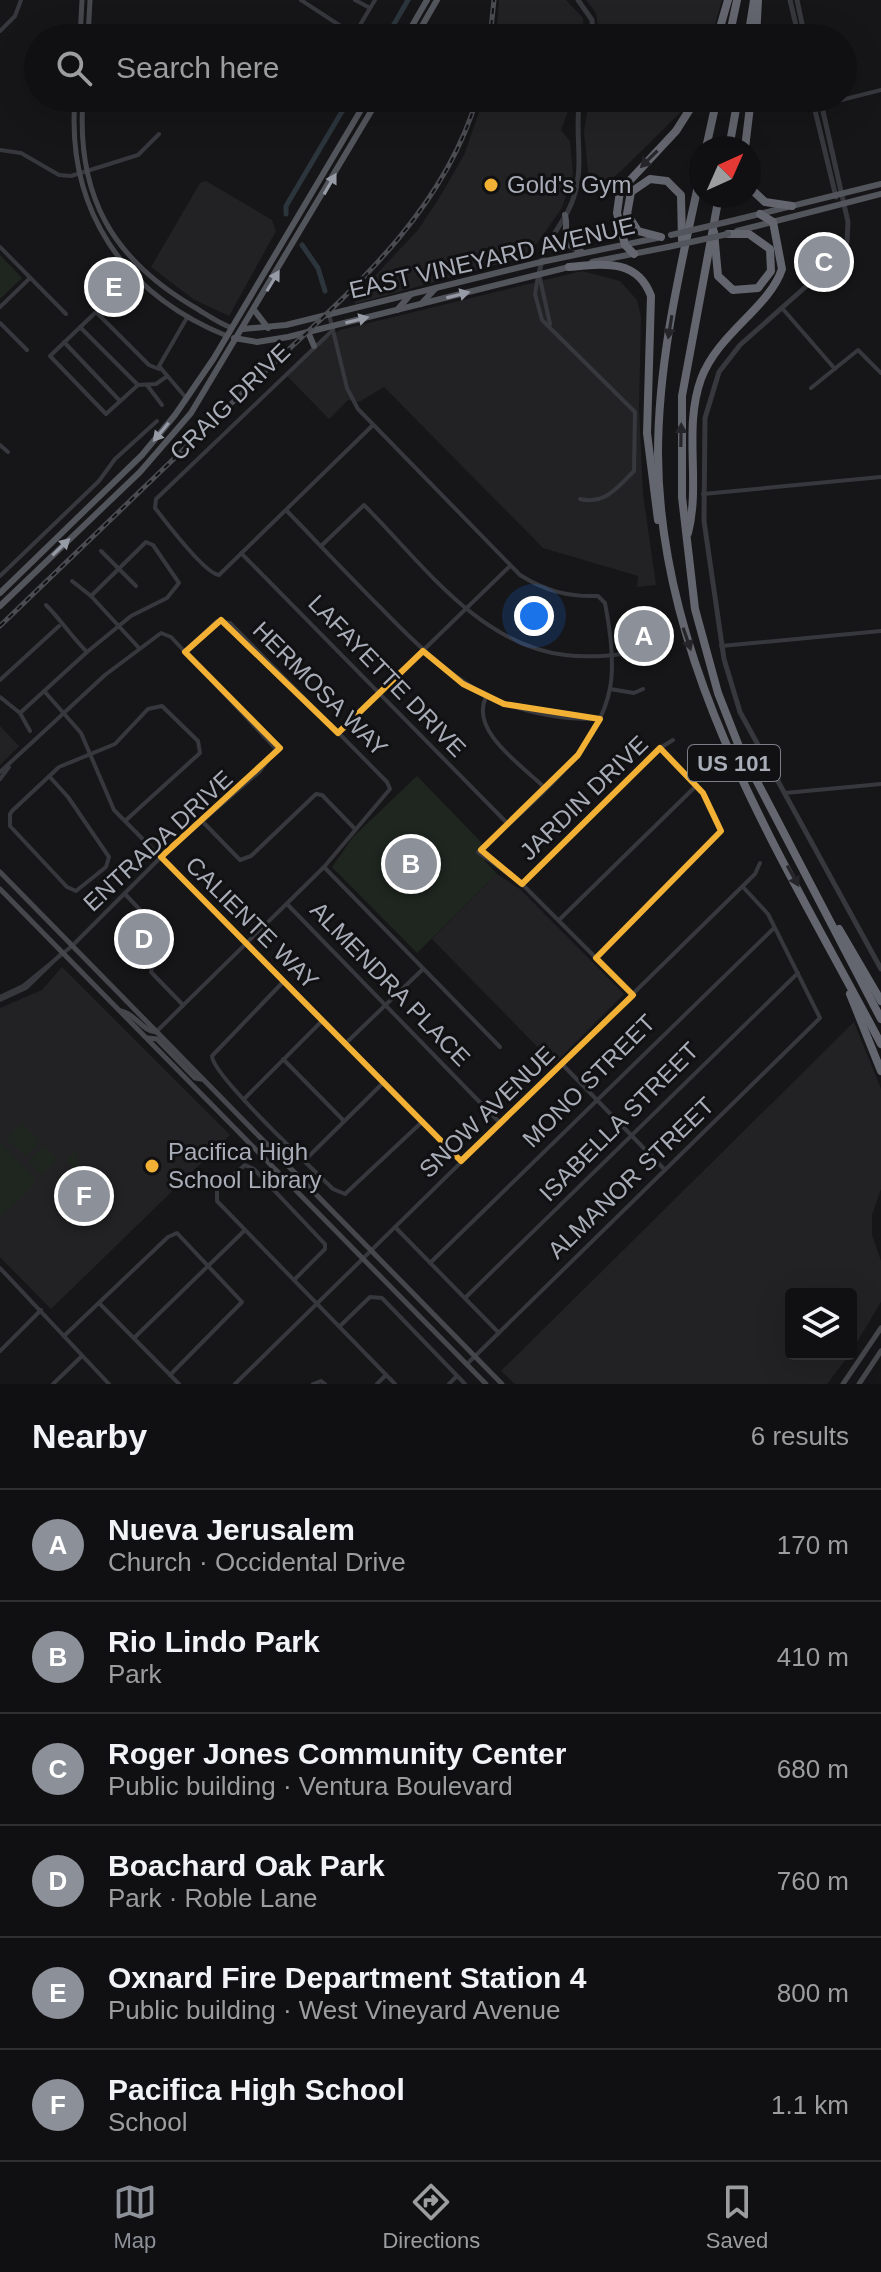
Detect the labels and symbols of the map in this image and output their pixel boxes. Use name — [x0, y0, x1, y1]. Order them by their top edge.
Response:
north arrow — [689, 136, 761, 208]
one-way arrow — [640, 149, 659, 167]
place label: Gold's Gym — [507, 171, 632, 198]
one-way arrow — [323, 173, 337, 195]
marker: Gold's Gym — [482, 176, 500, 194]
street label: EAST VINEYARD AVENUE — [347, 212, 637, 304]
pin: C — [798, 232, 850, 292]
pin: E — [88, 257, 140, 317]
one-way arrow — [266, 270, 280, 292]
one-way arrow — [446, 288, 471, 300]
one-way arrow — [345, 313, 370, 325]
one-way arrow — [663, 315, 676, 340]
street label: CRAIG DRIVE — [164, 338, 295, 466]
one-way arrow — [153, 422, 170, 442]
one-way arrow — [674, 422, 687, 447]
one-way arrow — [51, 539, 70, 557]
street label: LAFAYETTE DRIVE — [303, 589, 471, 762]
your location — [514, 596, 554, 636]
pin: A — [618, 606, 670, 666]
street label: HERMOSA WAY — [248, 616, 393, 761]
one-way arrow — [681, 628, 693, 652]
street label: JARDIN DRIVE — [514, 730, 653, 865]
road number: US 101 — [688, 745, 780, 781]
street label: ENTRADA DRIVE — [78, 765, 238, 916]
pin: B — [385, 834, 437, 894]
street label: CALIENTE WAY — [181, 851, 324, 994]
one-way arrow — [786, 865, 800, 887]
street label: ALMENDRA PLACE — [305, 896, 476, 1071]
pin: D — [118, 909, 170, 969]
street label: MONO STREET — [517, 1009, 661, 1152]
street label: ISABELLA STREET — [534, 1036, 704, 1207]
street label: SNOW AVENUE — [414, 1040, 560, 1183]
street label: ALMANOR STREET — [542, 1091, 719, 1264]
place label: Pacifica High School Library — [168, 1138, 321, 1193]
marker: Pacifica High School Library — [143, 1157, 161, 1175]
pin: F — [58, 1166, 110, 1226]

